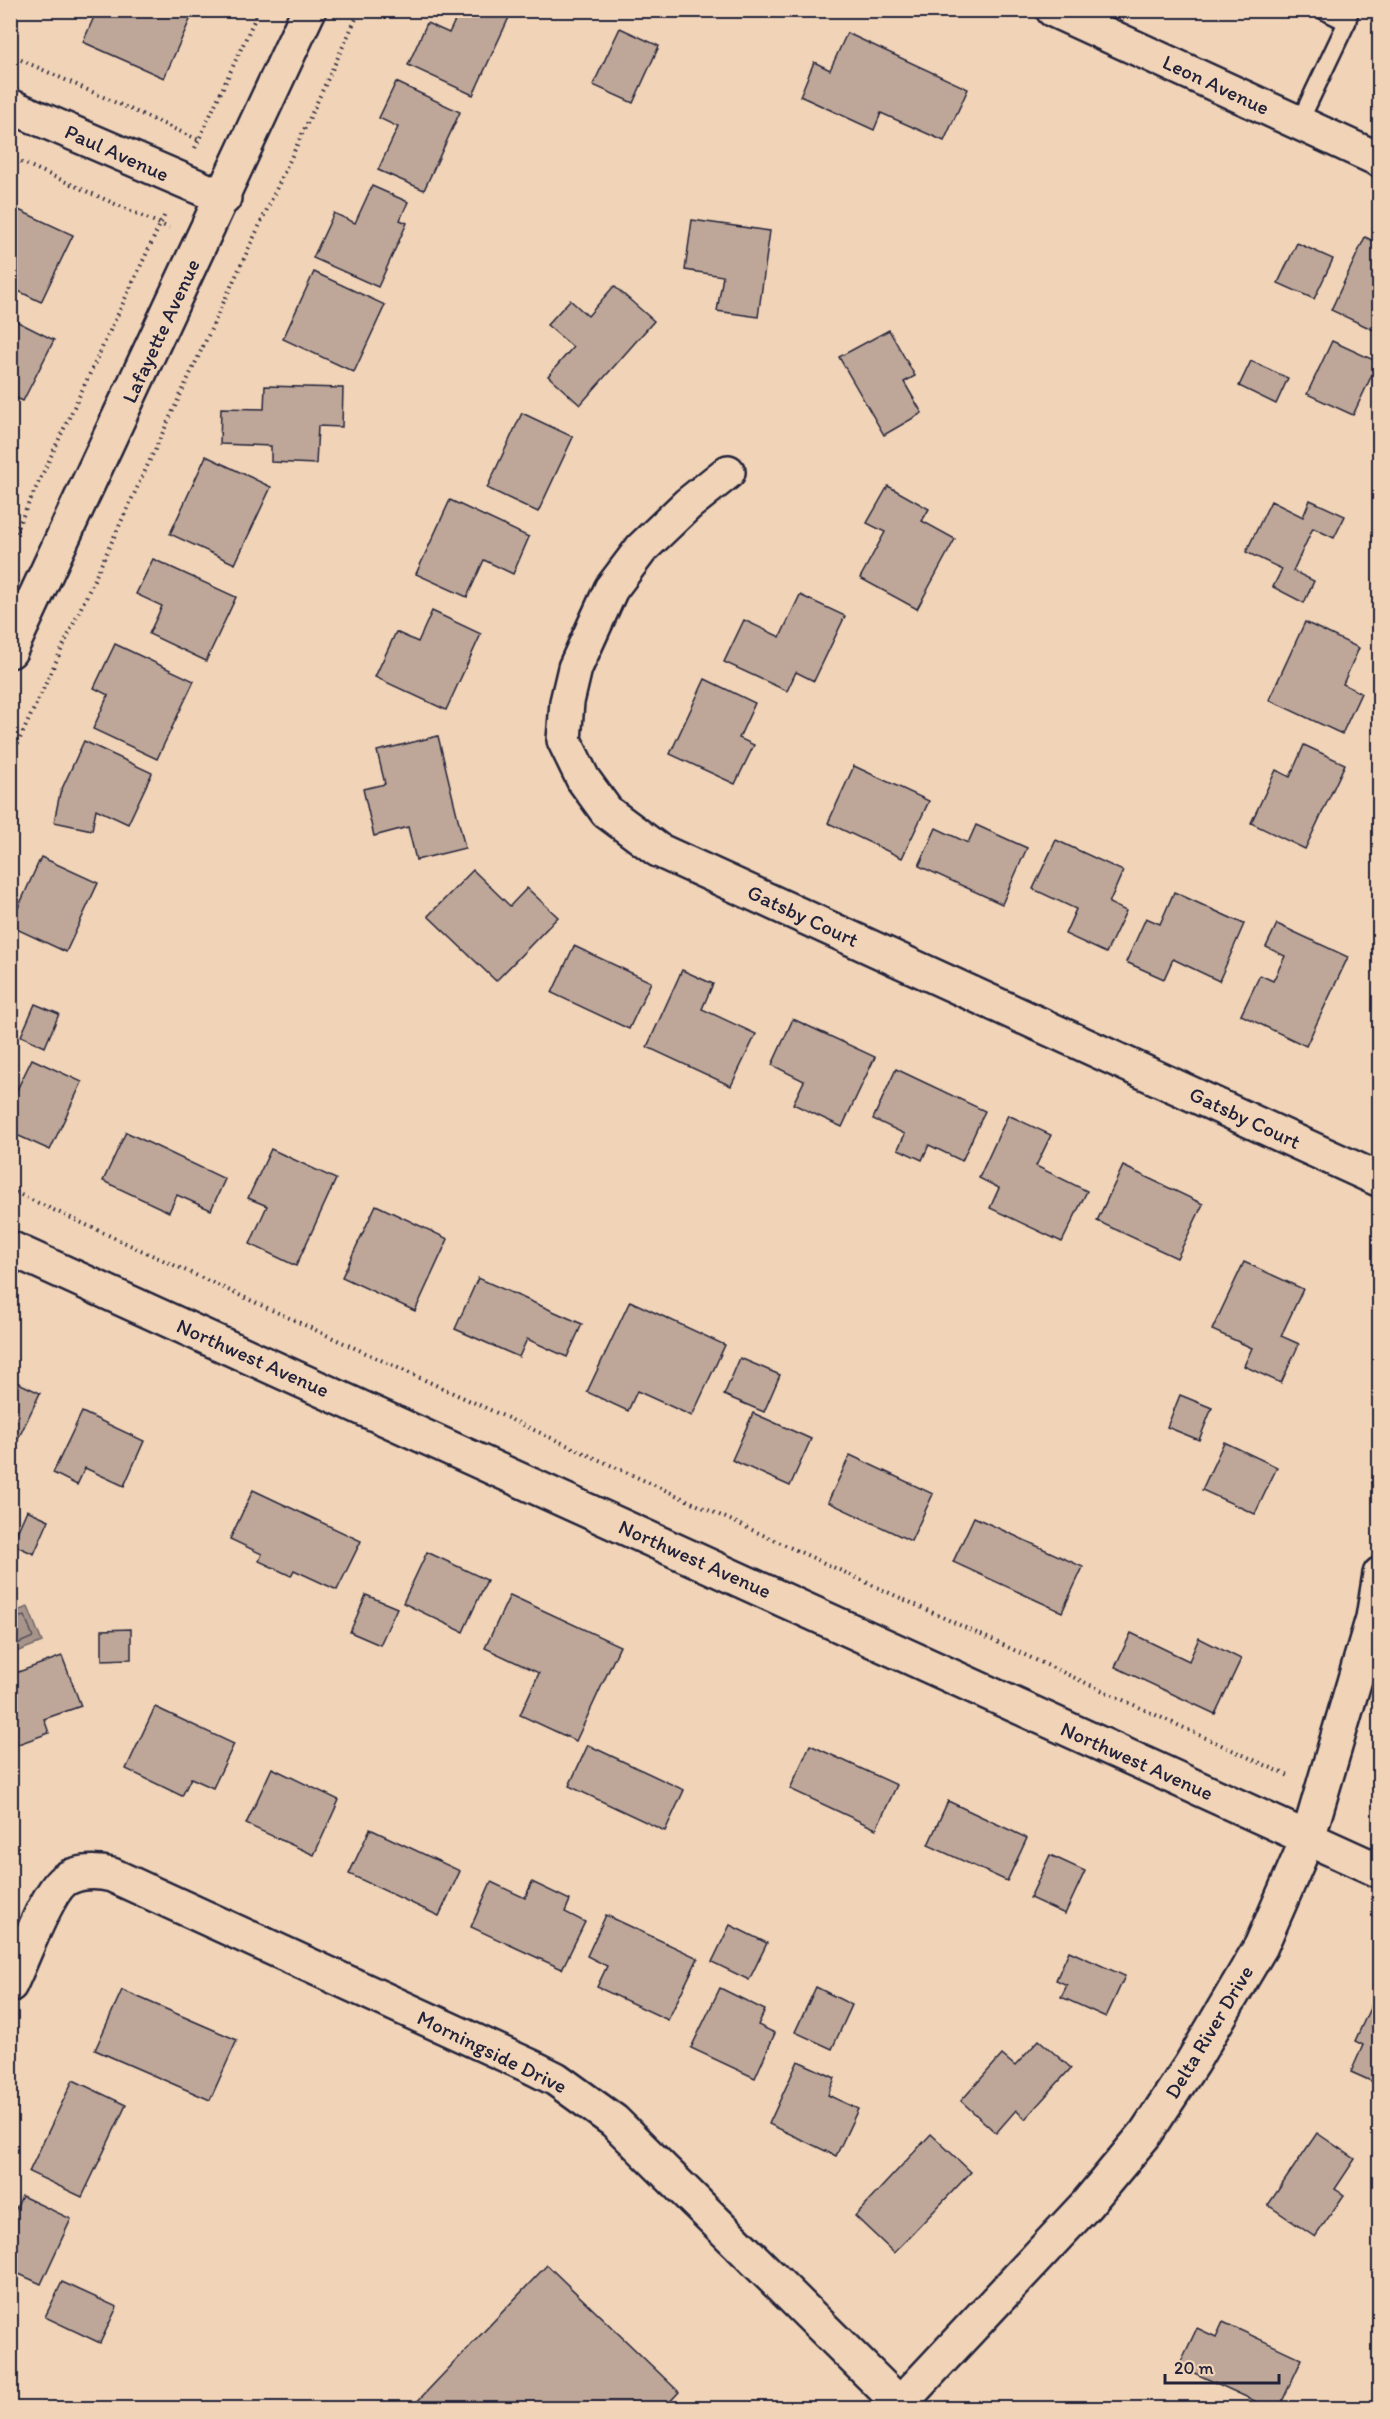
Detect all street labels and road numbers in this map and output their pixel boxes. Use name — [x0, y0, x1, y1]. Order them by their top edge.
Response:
street label: Leon Avenue — [1159, 49, 1273, 120]
street label: Paul Avenue — [61, 119, 173, 187]
street label: Lafayette Avenue — [116, 255, 205, 407]
street label: Gatsby Court — [744, 879, 863, 952]
street label: Gatsby Court — [1186, 1081, 1305, 1154]
street label: Northwest Avenue — [173, 1313, 333, 1402]
street label: Northwest Avenue — [615, 1514, 775, 1603]
street label: Northwest Avenue — [1057, 1716, 1217, 1805]
street label: Delta River Drive — [1159, 1961, 1258, 2103]
street label: Morningside Drive — [413, 2005, 571, 2099]

